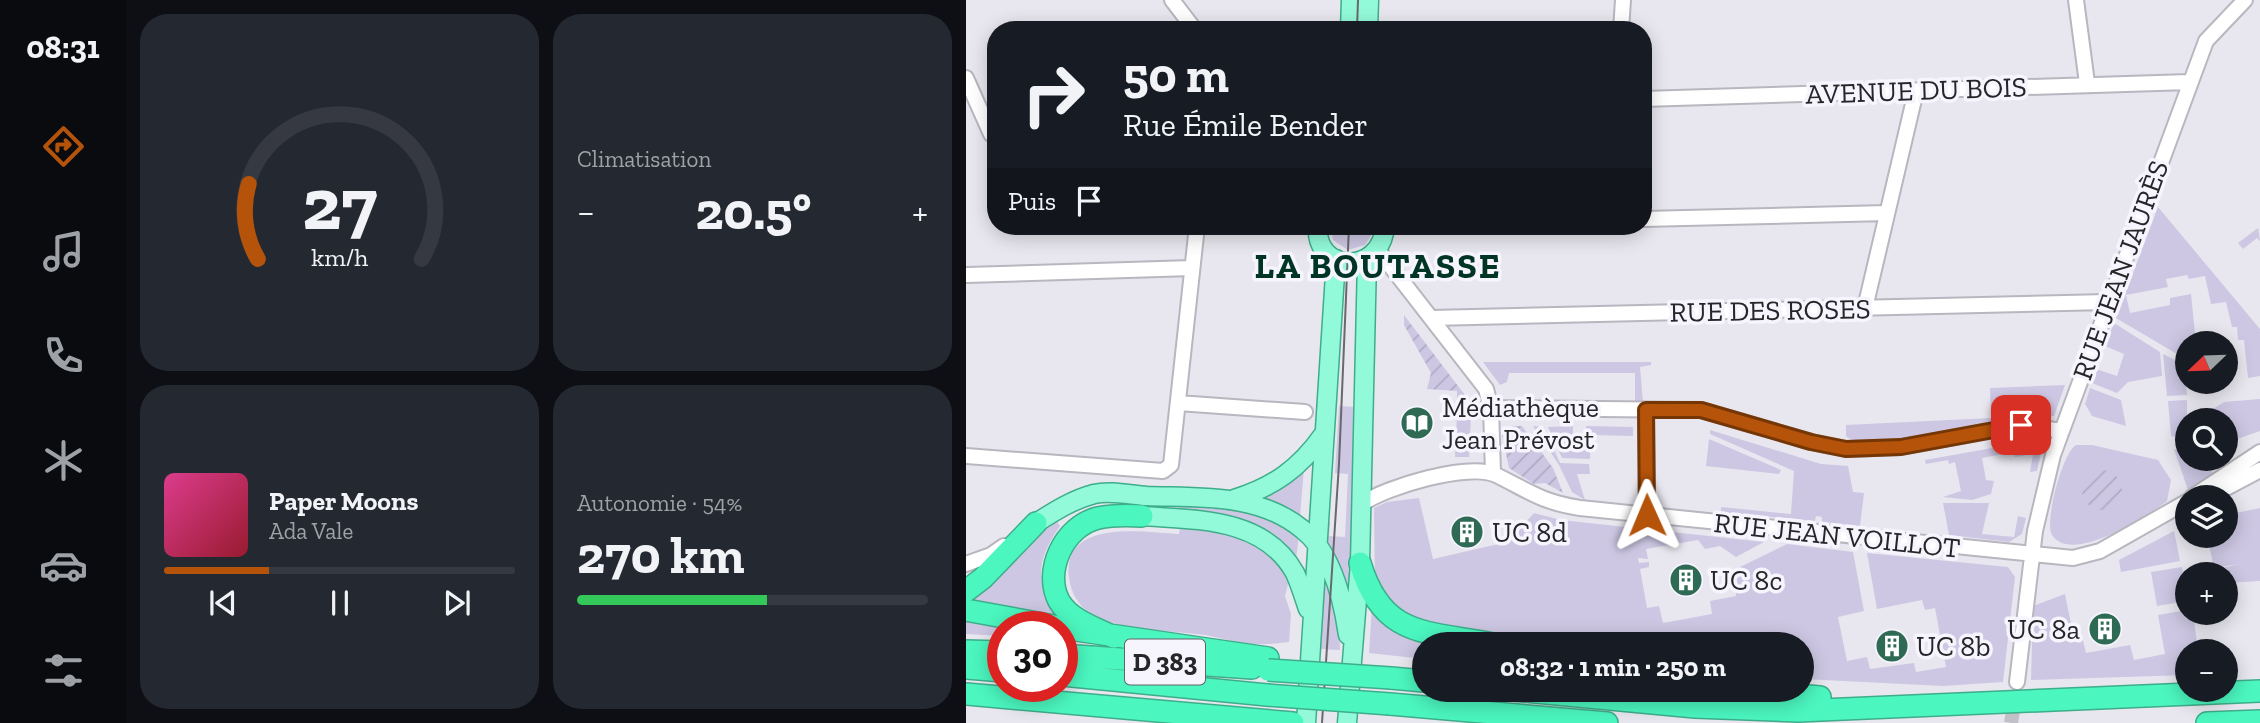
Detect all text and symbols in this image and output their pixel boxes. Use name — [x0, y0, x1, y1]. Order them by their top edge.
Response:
text: 08:31 — [26, 28, 100, 66]
text: 50 m — [1123, 46, 1229, 105]
icon: right — [1008, 49, 1099, 140]
street label: AVENUE DU BOIS — [1805, 70, 2027, 111]
text: Rue Émile Bender — [1123, 106, 1368, 144]
icon: directions — [39, 122, 88, 171]
text: Climatisation — [577, 145, 711, 173]
street label: RUE JEAN JAURÈS — [2066, 156, 2175, 384]
text: 27 — [302, 160, 377, 248]
text: 20.5° — [696, 180, 811, 242]
icon: arrive — [1070, 182, 1108, 220]
text: Puis — [1008, 185, 1056, 217]
text: − — [577, 189, 595, 235]
text: + — [912, 189, 928, 235]
icon: music — [39, 227, 88, 276]
text: km/h — [311, 241, 368, 271]
district label: LA BOUTASSE — [1254, 245, 1502, 287]
street label: RUE DES ROSES — [1669, 292, 1871, 329]
icon: phone — [39, 331, 88, 380]
north arrow — [2175, 331, 2238, 394]
map controls — [2175, 331, 2238, 702]
place label: Médiathèque Jean Prévost — [1442, 391, 1599, 456]
pin — [1991, 395, 2051, 455]
library icon: Médiathèque Jean Prévost — [1398, 404, 1436, 442]
icon: arrive — [2002, 406, 2040, 444]
button: search — [2175, 408, 2238, 471]
icon: climate — [39, 436, 88, 485]
position arrow — [1610, 478, 1684, 552]
text: Paper Moons — [269, 485, 418, 517]
button: layers — [2175, 485, 2238, 548]
text: Autonomie · 54% — [577, 489, 742, 517]
street label: RUE JEAN VOILLOT — [1712, 506, 1962, 565]
building icon: UC 8d — [1448, 513, 1486, 551]
place label: UC 8d — [1492, 516, 1567, 549]
text: Ada Vale — [269, 517, 353, 545]
text: 270 km — [577, 524, 745, 586]
icon: car — [39, 541, 88, 590]
building icon: UC 8c — [1667, 561, 1705, 599]
button: + — [2175, 562, 2238, 625]
place label: UC 8c — [1710, 564, 1782, 597]
icon: previous — [204, 584, 242, 622]
icon: pause — [321, 584, 359, 622]
icon: next — [438, 584, 476, 622]
building icon: UC 8a — [2086, 610, 2124, 648]
speed limit sign: 30 — [987, 611, 1078, 702]
place label: UC 8a — [2007, 613, 2080, 646]
building icon: UC 8b — [1873, 627, 1911, 665]
place label: UC 8b — [1916, 630, 1990, 663]
button: − — [2175, 639, 2238, 702]
road number: D 383 — [1125, 640, 1205, 684]
icon: filters — [39, 646, 88, 695]
text: 08:32 · 1 min · 250 m — [1500, 651, 1726, 683]

